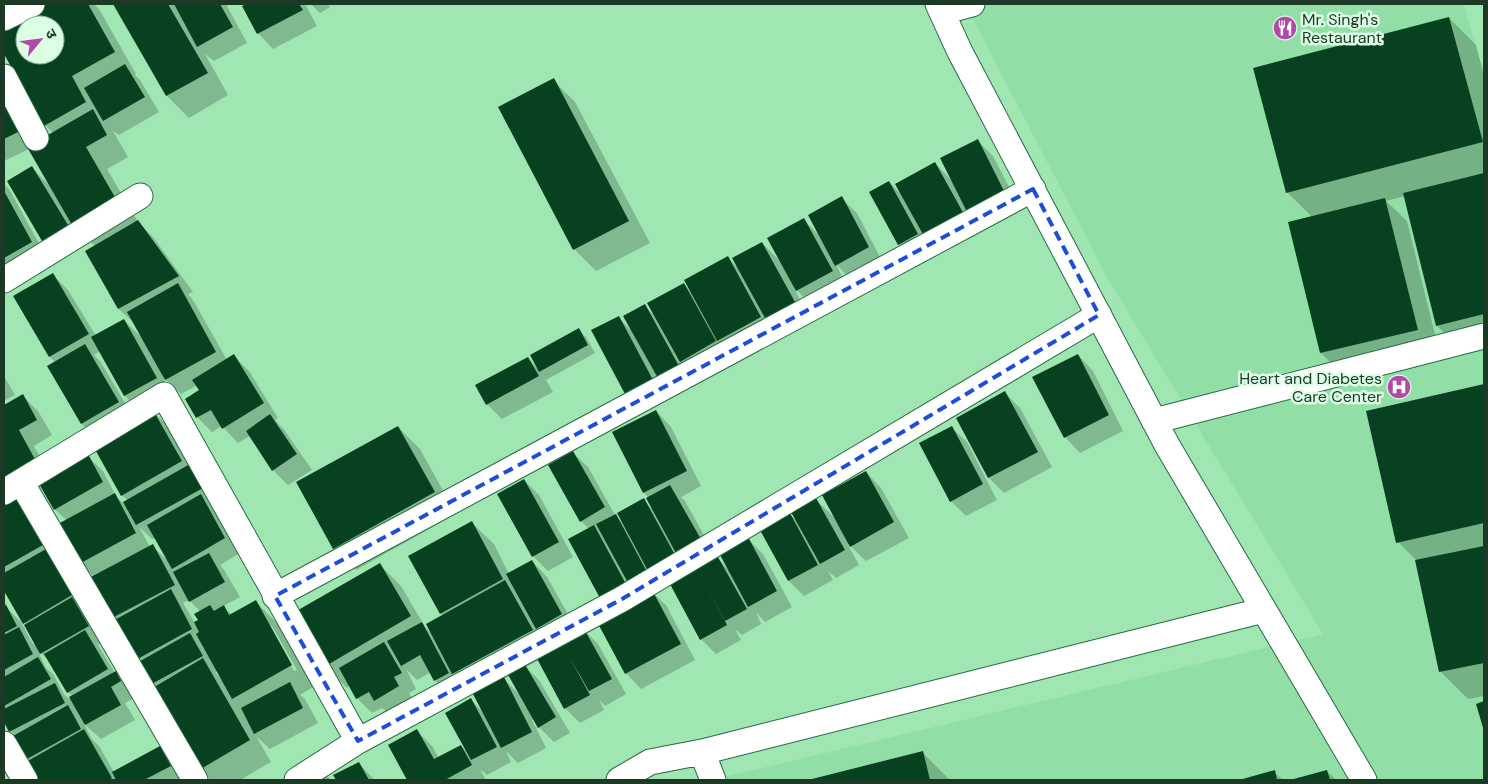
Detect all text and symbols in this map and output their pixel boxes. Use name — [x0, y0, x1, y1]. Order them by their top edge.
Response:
place label: Mr. Singh's Restaurant — [1302, 9, 1382, 48]
north arrow — [15, 15, 65, 65]
restaurant icon: Mr. Singh's Restaurant — [1272, 15, 1298, 41]
text: उ — [42, 26, 62, 42]
place label: Heart and Diabetes Care Center — [1239, 368, 1382, 407]
hospital icon: Heart and Diabetes Care Center — [1386, 374, 1412, 400]

